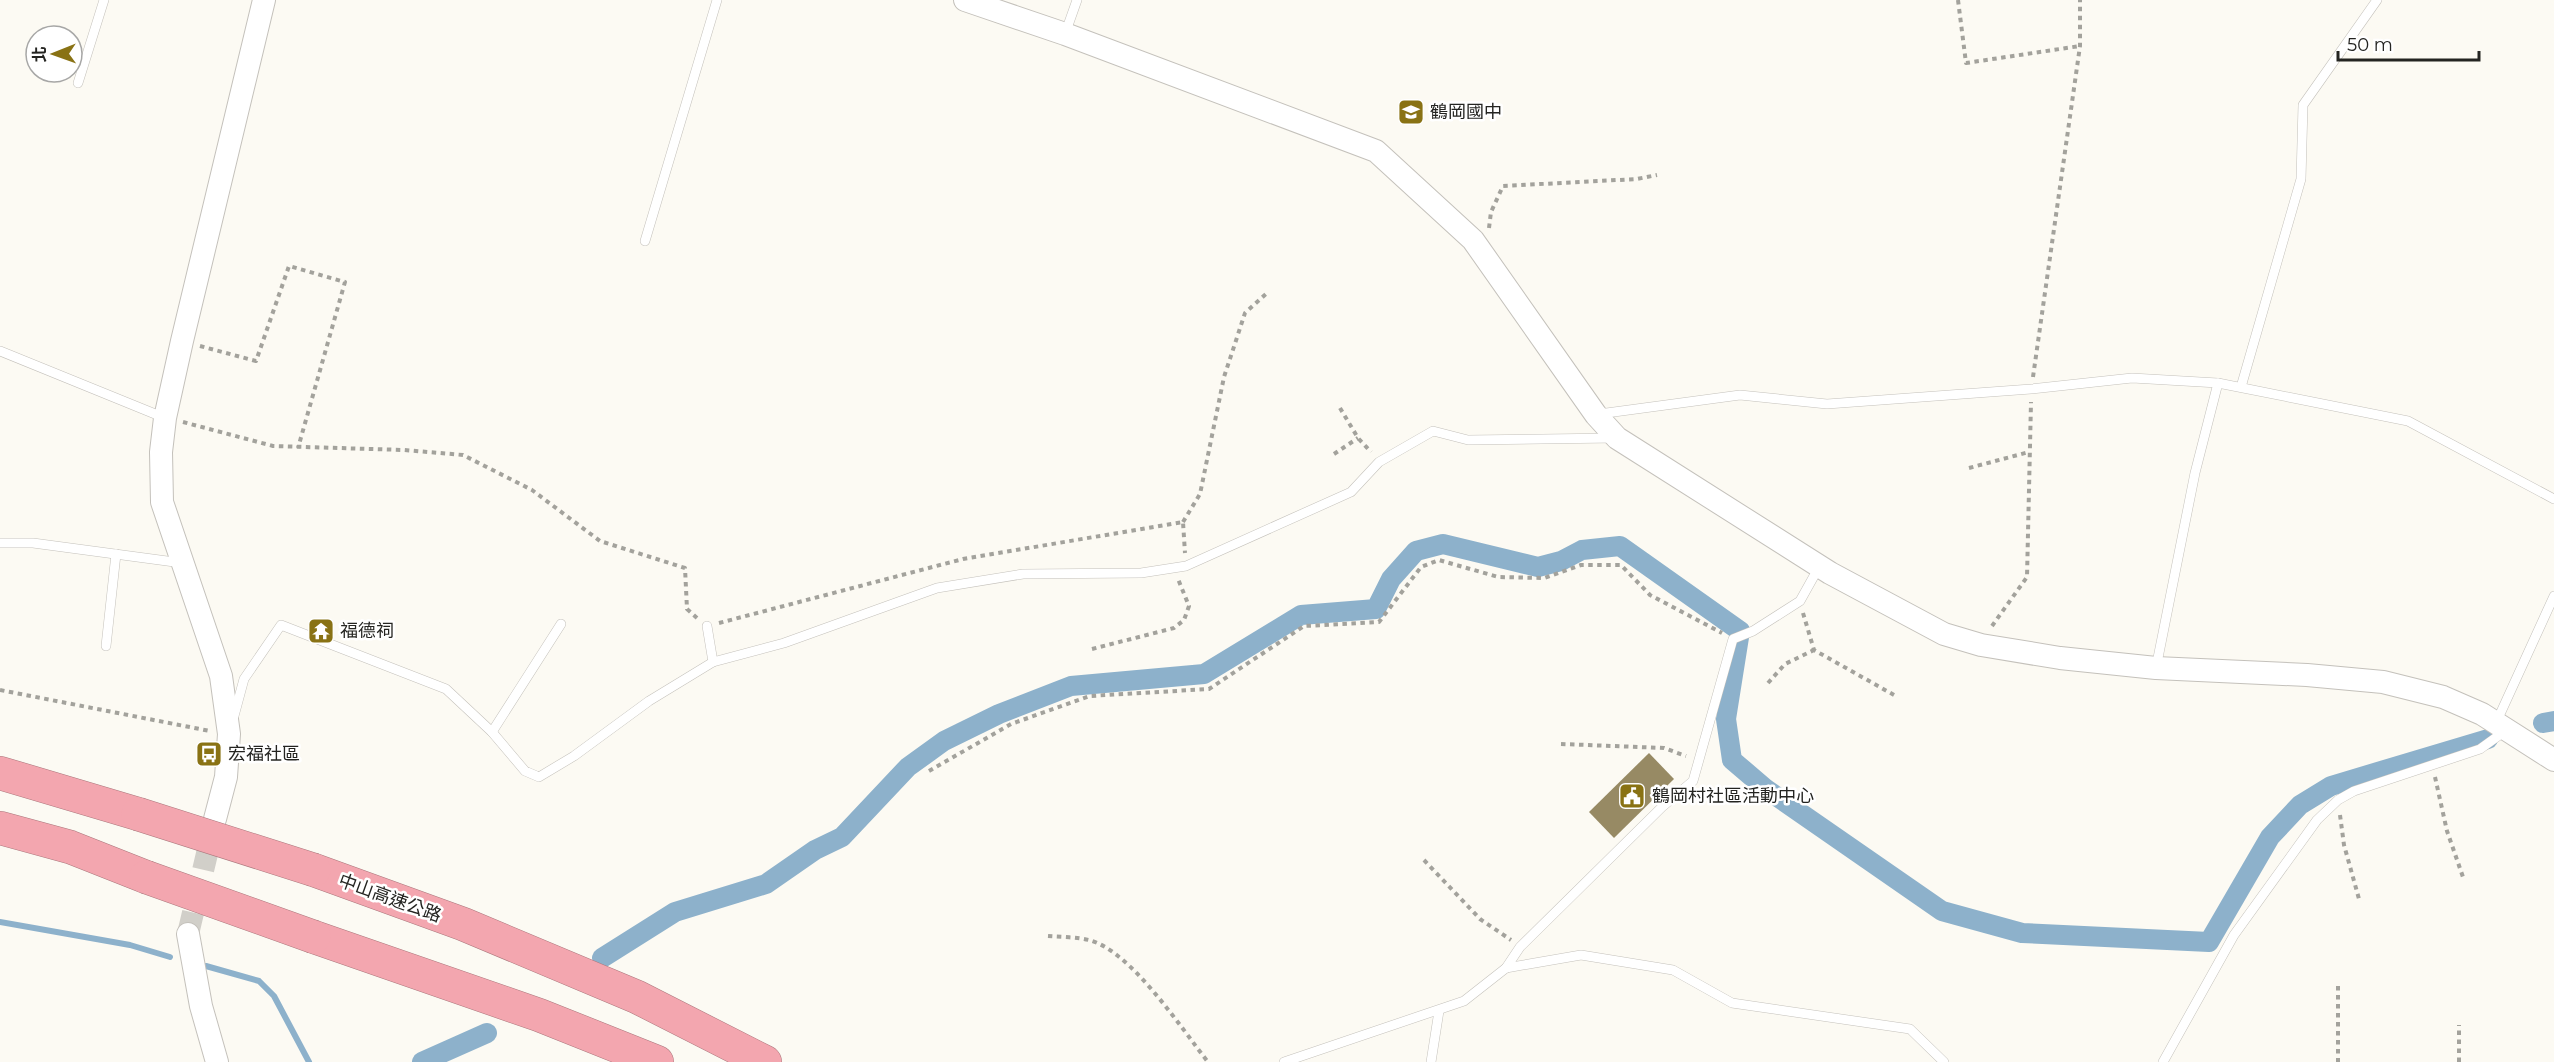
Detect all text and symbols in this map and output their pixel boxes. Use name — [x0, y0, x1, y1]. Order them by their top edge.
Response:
north arrow — [24, 24, 84, 84]
scale bar — [2338, 24, 2479, 62]
text: 50 m — [2347, 34, 2393, 56]
text: 北 — [30, 46, 49, 62]
school or university icon: 鶴岡國中 — [1396, 97, 1426, 127]
place label: 鶴岡國中 — [1430, 101, 1502, 123]
temple icon: 福德祠 — [306, 616, 336, 646]
place label: 福德祠 — [340, 620, 394, 642]
bus stop icon: 宏福社區 — [194, 739, 224, 769]
place label: 宏福社區 — [228, 743, 300, 765]
public building icon: 鶴岡村社區活動中心 — [1617, 781, 1647, 811]
place label: 鶴岡村社區活動中心 — [1652, 785, 1814, 807]
street label: 中山高速公路 — [335, 869, 445, 927]

